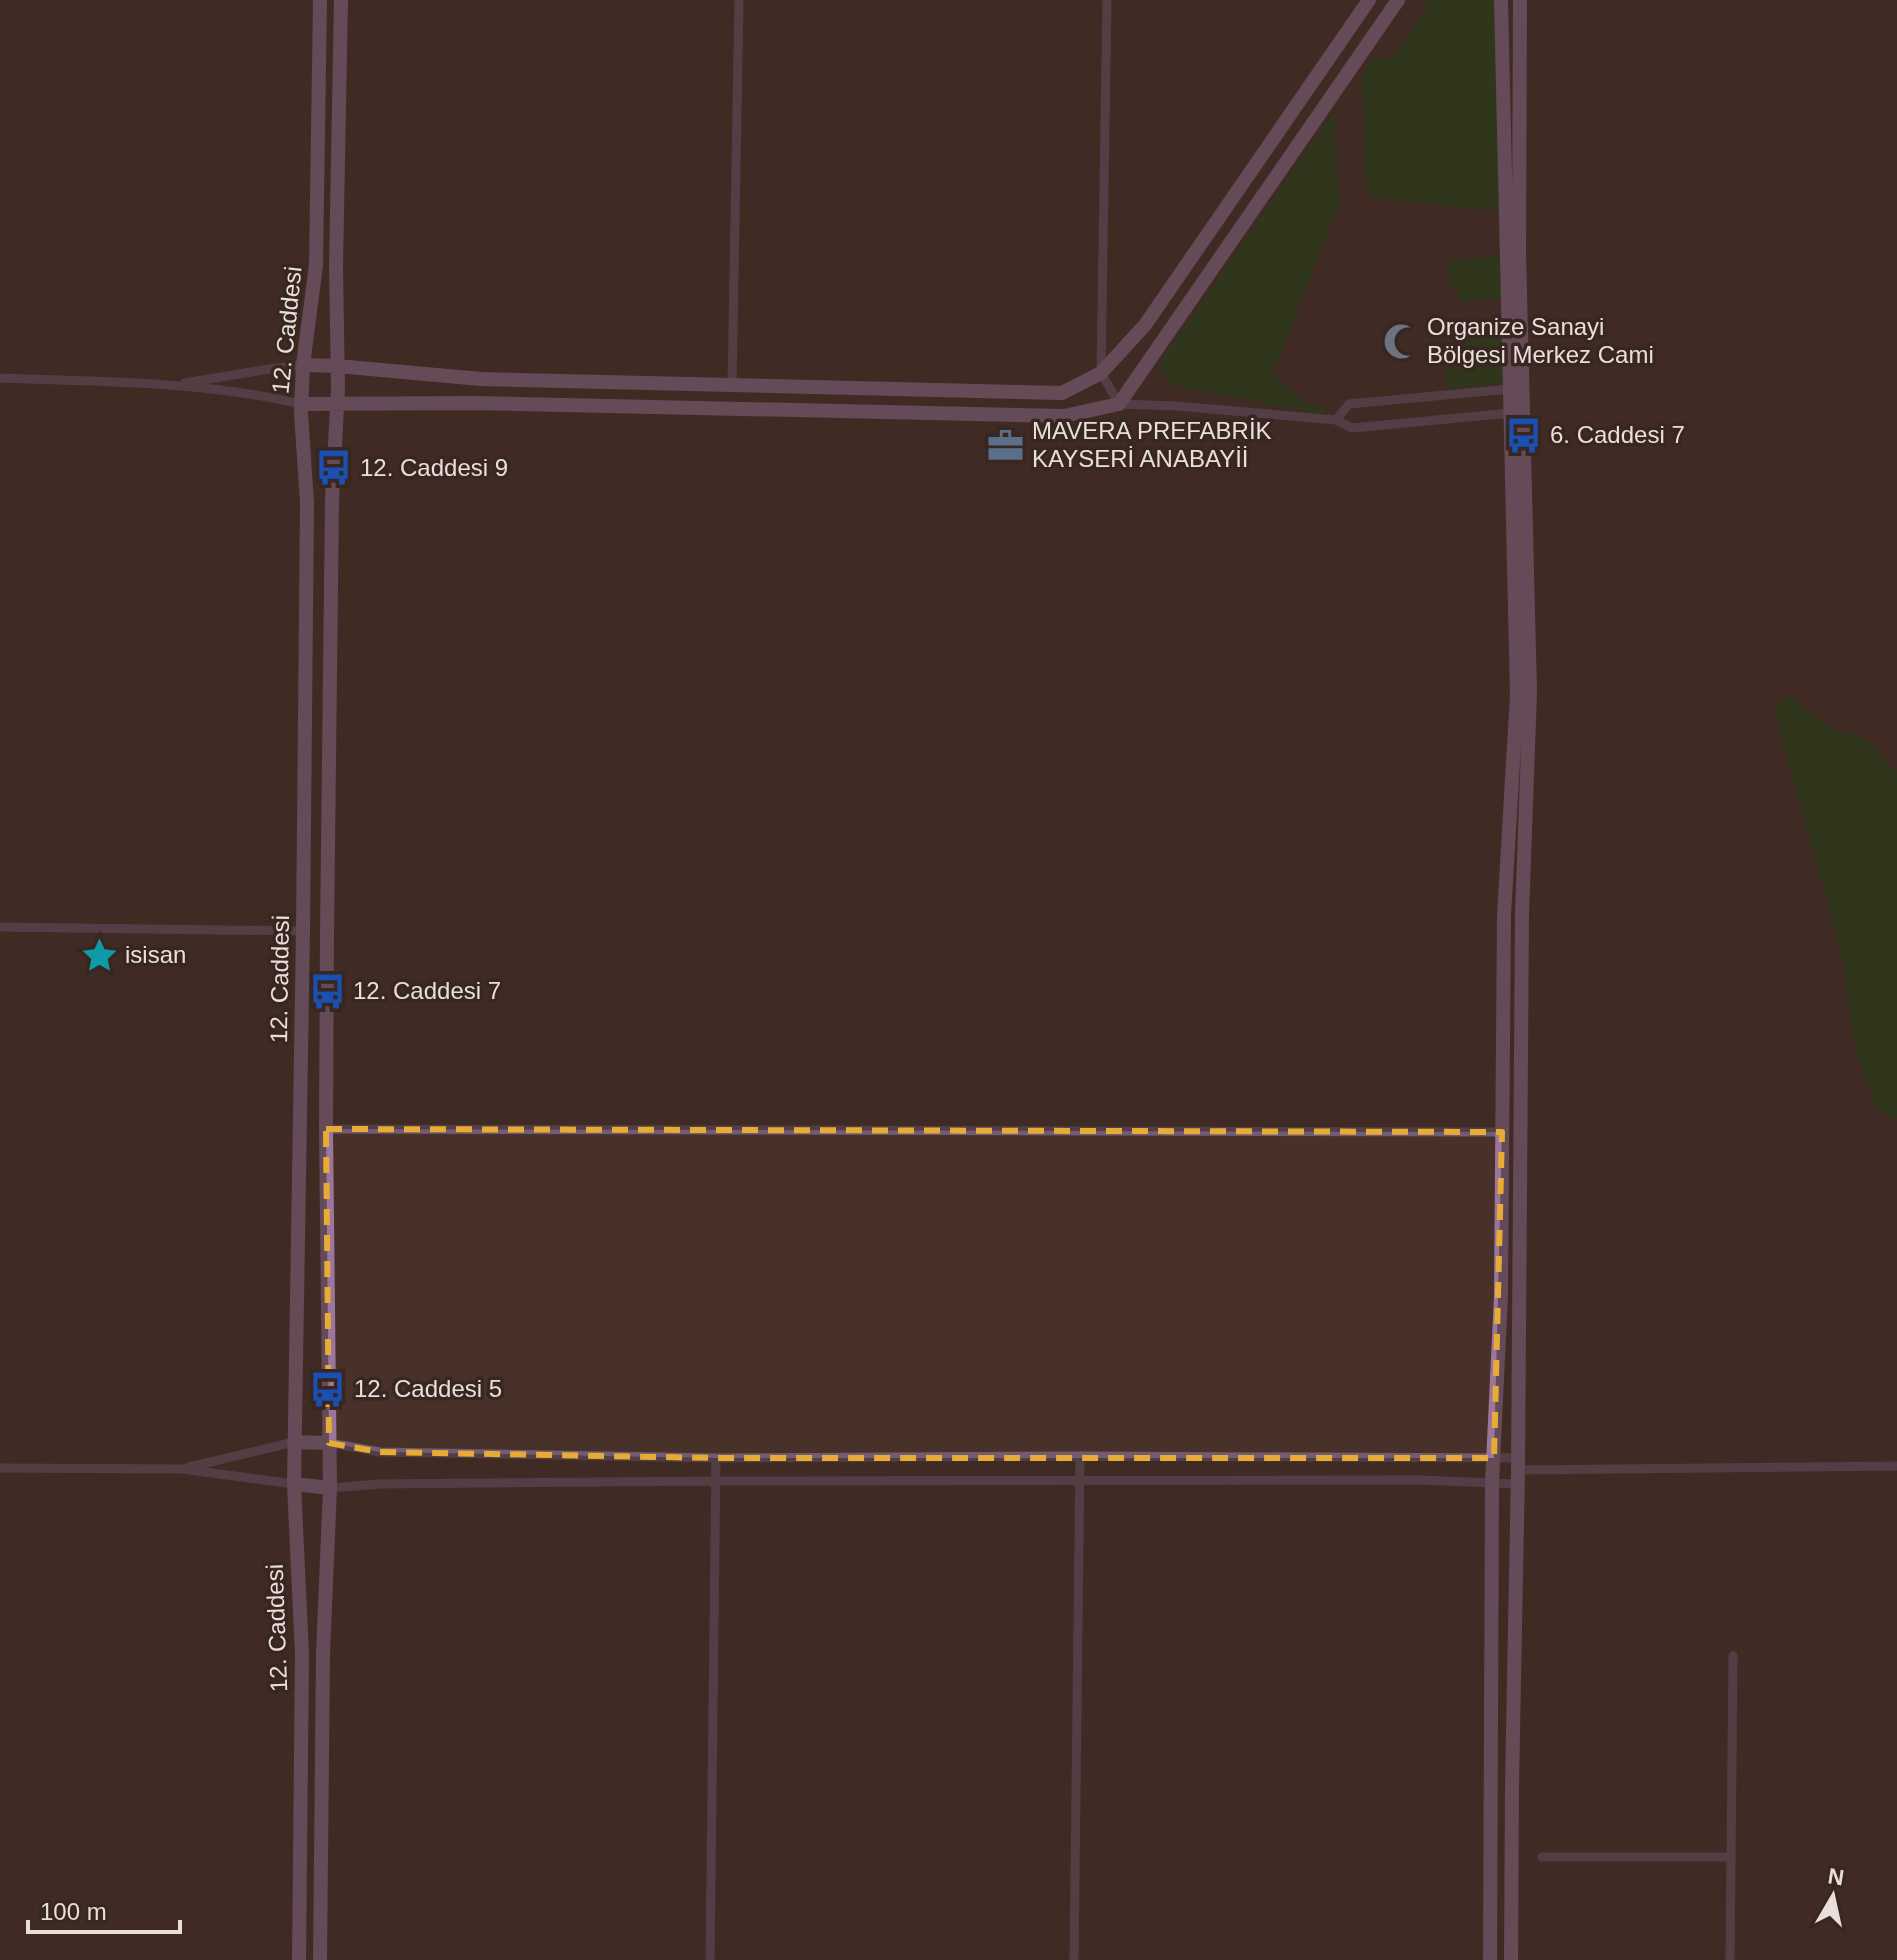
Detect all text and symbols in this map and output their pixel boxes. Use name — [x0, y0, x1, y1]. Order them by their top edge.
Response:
street label: 12. Caddesi — [266, 265, 307, 395]
place label: Organize Sanayi Bölgesi Merkez Cami — [1427, 313, 1654, 368]
mosque icon: Organize Sanayi Bölgesi Merkez Cami — [1382, 322, 1420, 360]
bus stop icon: 6. Caddesi 7 — [1505, 416, 1543, 454]
place label: MAVERA PREFABRİK KAYSERİ ANABAYİİ — [1032, 417, 1272, 472]
place label: 6. Caddesi 7 — [1550, 421, 1685, 448]
office icon: MAVERA PREFABRİK KAYSERİ ANABAYİİ — [987, 426, 1025, 464]
bus stop icon: 12. Caddesi 9 — [315, 449, 353, 487]
place label: 12. Caddesi 9 — [360, 454, 508, 481]
street label: 12. Caddesi — [265, 915, 294, 1043]
place icon: isisan — [80, 936, 118, 974]
place label: isisan — [125, 941, 186, 968]
bus stop icon: 12. Caddesi 7 — [308, 972, 346, 1010]
place label: 12. Caddesi 7 — [353, 977, 501, 1004]
bus stop icon: 12. Caddesi 5 — [309, 1370, 347, 1408]
place label: 12. Caddesi 5 — [354, 1375, 502, 1402]
street label: 12. Caddesi — [261, 1564, 292, 1692]
north arrow — [1793, 1856, 1873, 1936]
text: N — [1826, 1863, 1846, 1890]
scale bar — [28, 1884, 180, 1934]
text: 100 m — [40, 1898, 107, 1925]

